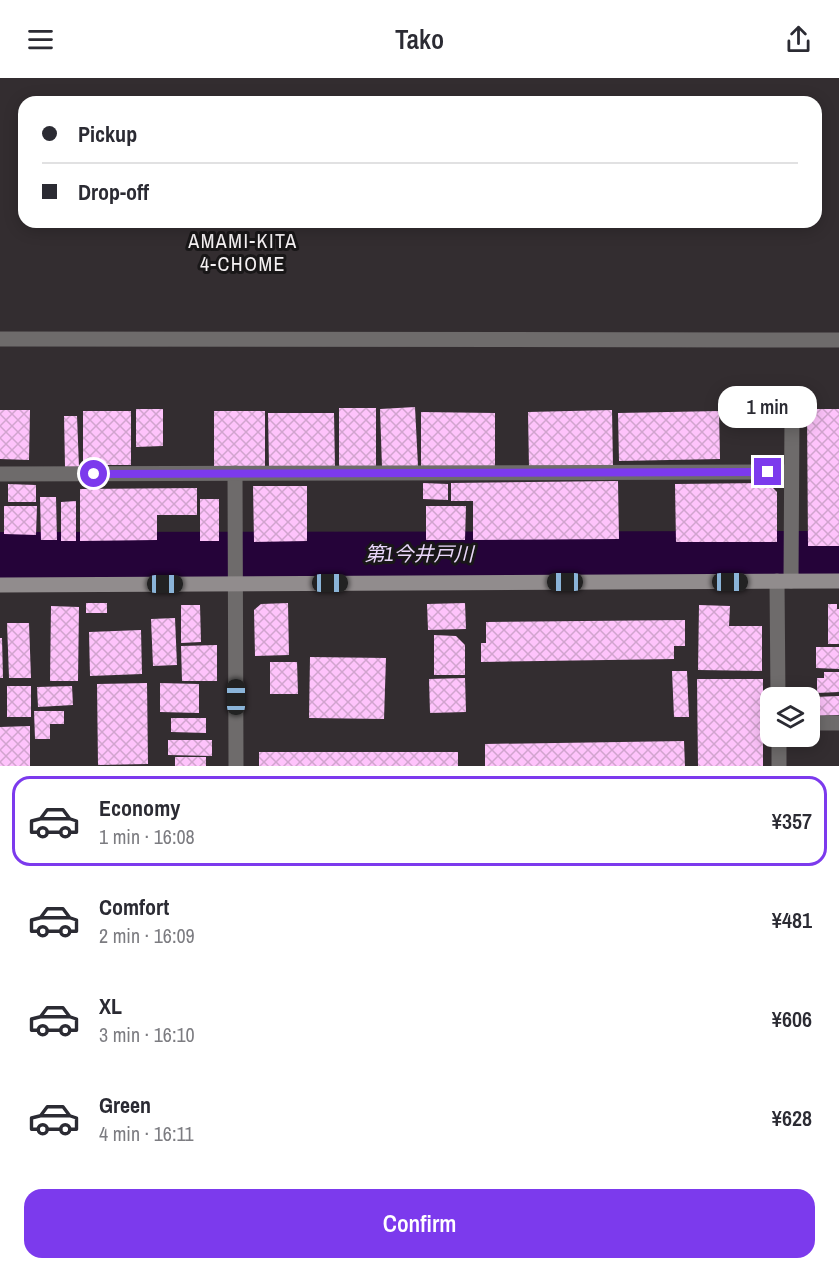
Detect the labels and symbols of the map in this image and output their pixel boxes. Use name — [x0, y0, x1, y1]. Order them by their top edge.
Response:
district label: AMAMI-KITA 4-CHOME — [187, 227, 298, 277]
callout: 1 min — [718, 385, 818, 427]
route end — [754, 458, 781, 485]
route start — [80, 460, 107, 487]
water label: 第1今井戸川 — [364, 540, 476, 567]
car — [547, 573, 583, 591]
car — [712, 573, 748, 591]
car — [312, 574, 348, 592]
car — [147, 575, 183, 593]
car — [227, 679, 245, 715]

